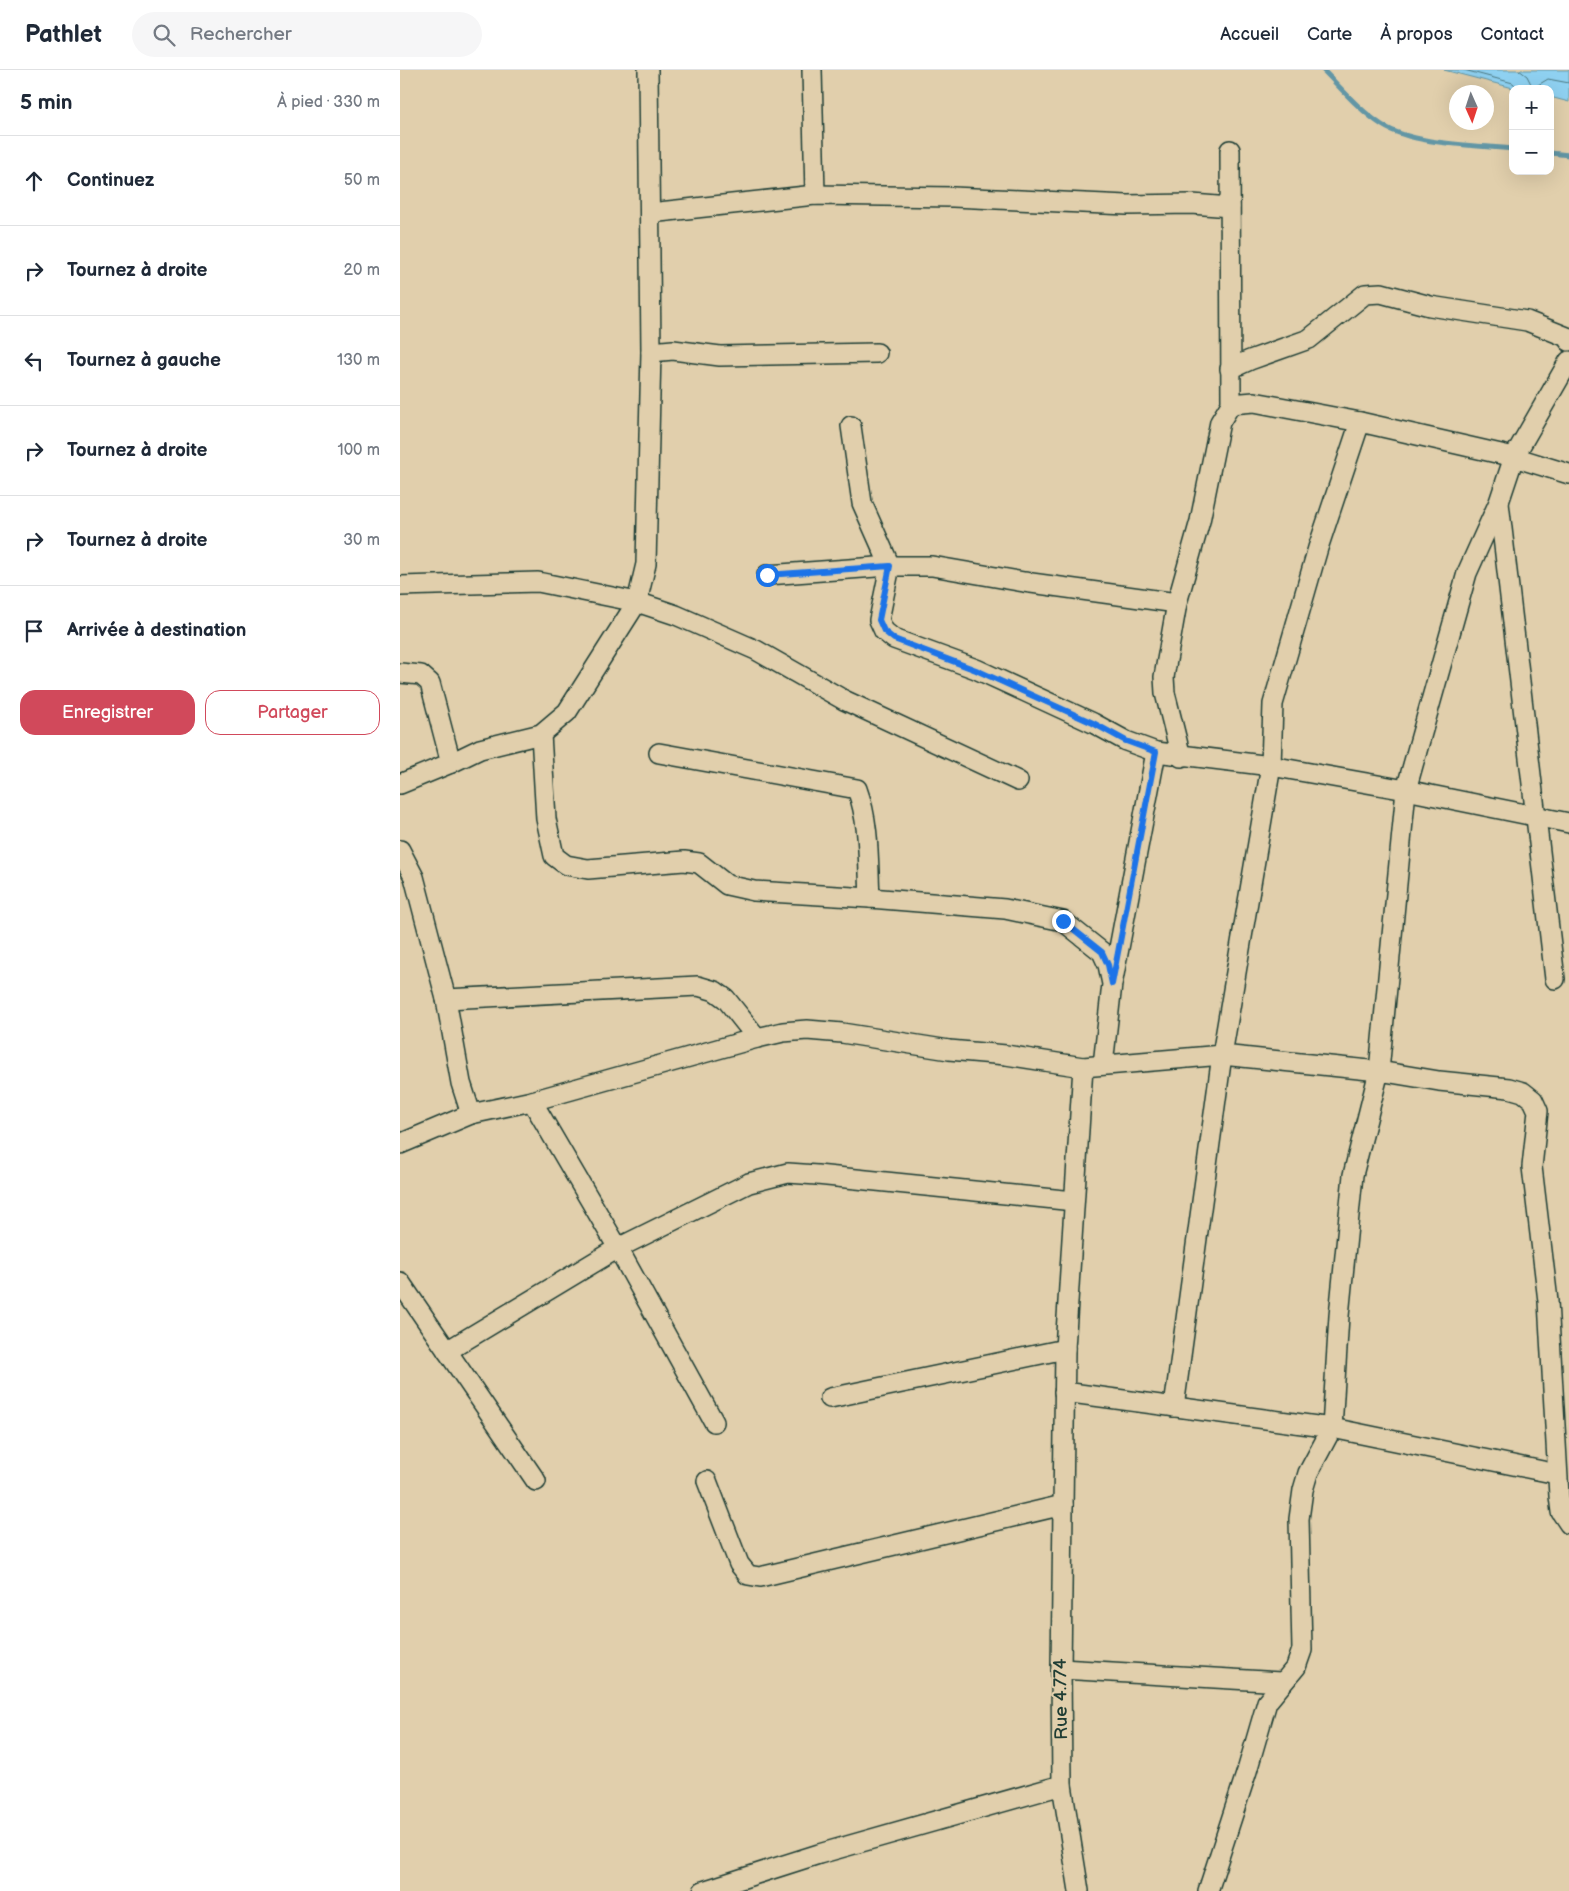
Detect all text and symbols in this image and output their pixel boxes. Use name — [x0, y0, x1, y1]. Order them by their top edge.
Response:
search box — [132, 12, 482, 57]
text: Pathlet — [25, 20, 102, 49]
icon: search — [150, 21, 178, 49]
text: Rechercher — [190, 23, 292, 46]
text: Accueil — [1220, 24, 1279, 45]
text: Carte — [1307, 24, 1352, 45]
text: À propos — [1380, 24, 1453, 45]
text: Contact — [1481, 24, 1544, 45]
north arrow — [1449, 85, 1494, 130]
map controls — [1509, 85, 1554, 175]
button: + — [1509, 85, 1554, 130]
text: 5 min — [20, 90, 73, 115]
text: À pied · 330 m — [277, 93, 380, 112]
button: − — [1509, 130, 1554, 175]
icon: ahead — [20, 167, 48, 195]
text: Continuez — [67, 169, 154, 192]
text: 50 m — [344, 171, 380, 190]
icon: right — [20, 257, 48, 285]
text: Tournez à droite — [67, 259, 208, 282]
text: 20 m — [344, 261, 380, 280]
icon: left — [20, 347, 48, 375]
text: Tournez à gauche — [67, 349, 221, 372]
text: 130 m — [337, 351, 380, 370]
icon: right — [20, 437, 48, 465]
text: Tournez à droite — [67, 439, 208, 462]
text: 100 m — [337, 441, 380, 460]
icon: right — [20, 527, 48, 555]
text: Tournez à droite — [67, 529, 208, 552]
text: 30 m — [343, 531, 380, 550]
route start — [756, 564, 779, 587]
icon: arrive — [20, 617, 48, 645]
text: Arrivée à destination — [67, 619, 246, 642]
button: Enregistrer — [20, 690, 195, 735]
button: Partager — [205, 690, 380, 735]
route end — [1052, 910, 1075, 933]
street label: Rue 4.774 — [1050, 1658, 1072, 1740]

